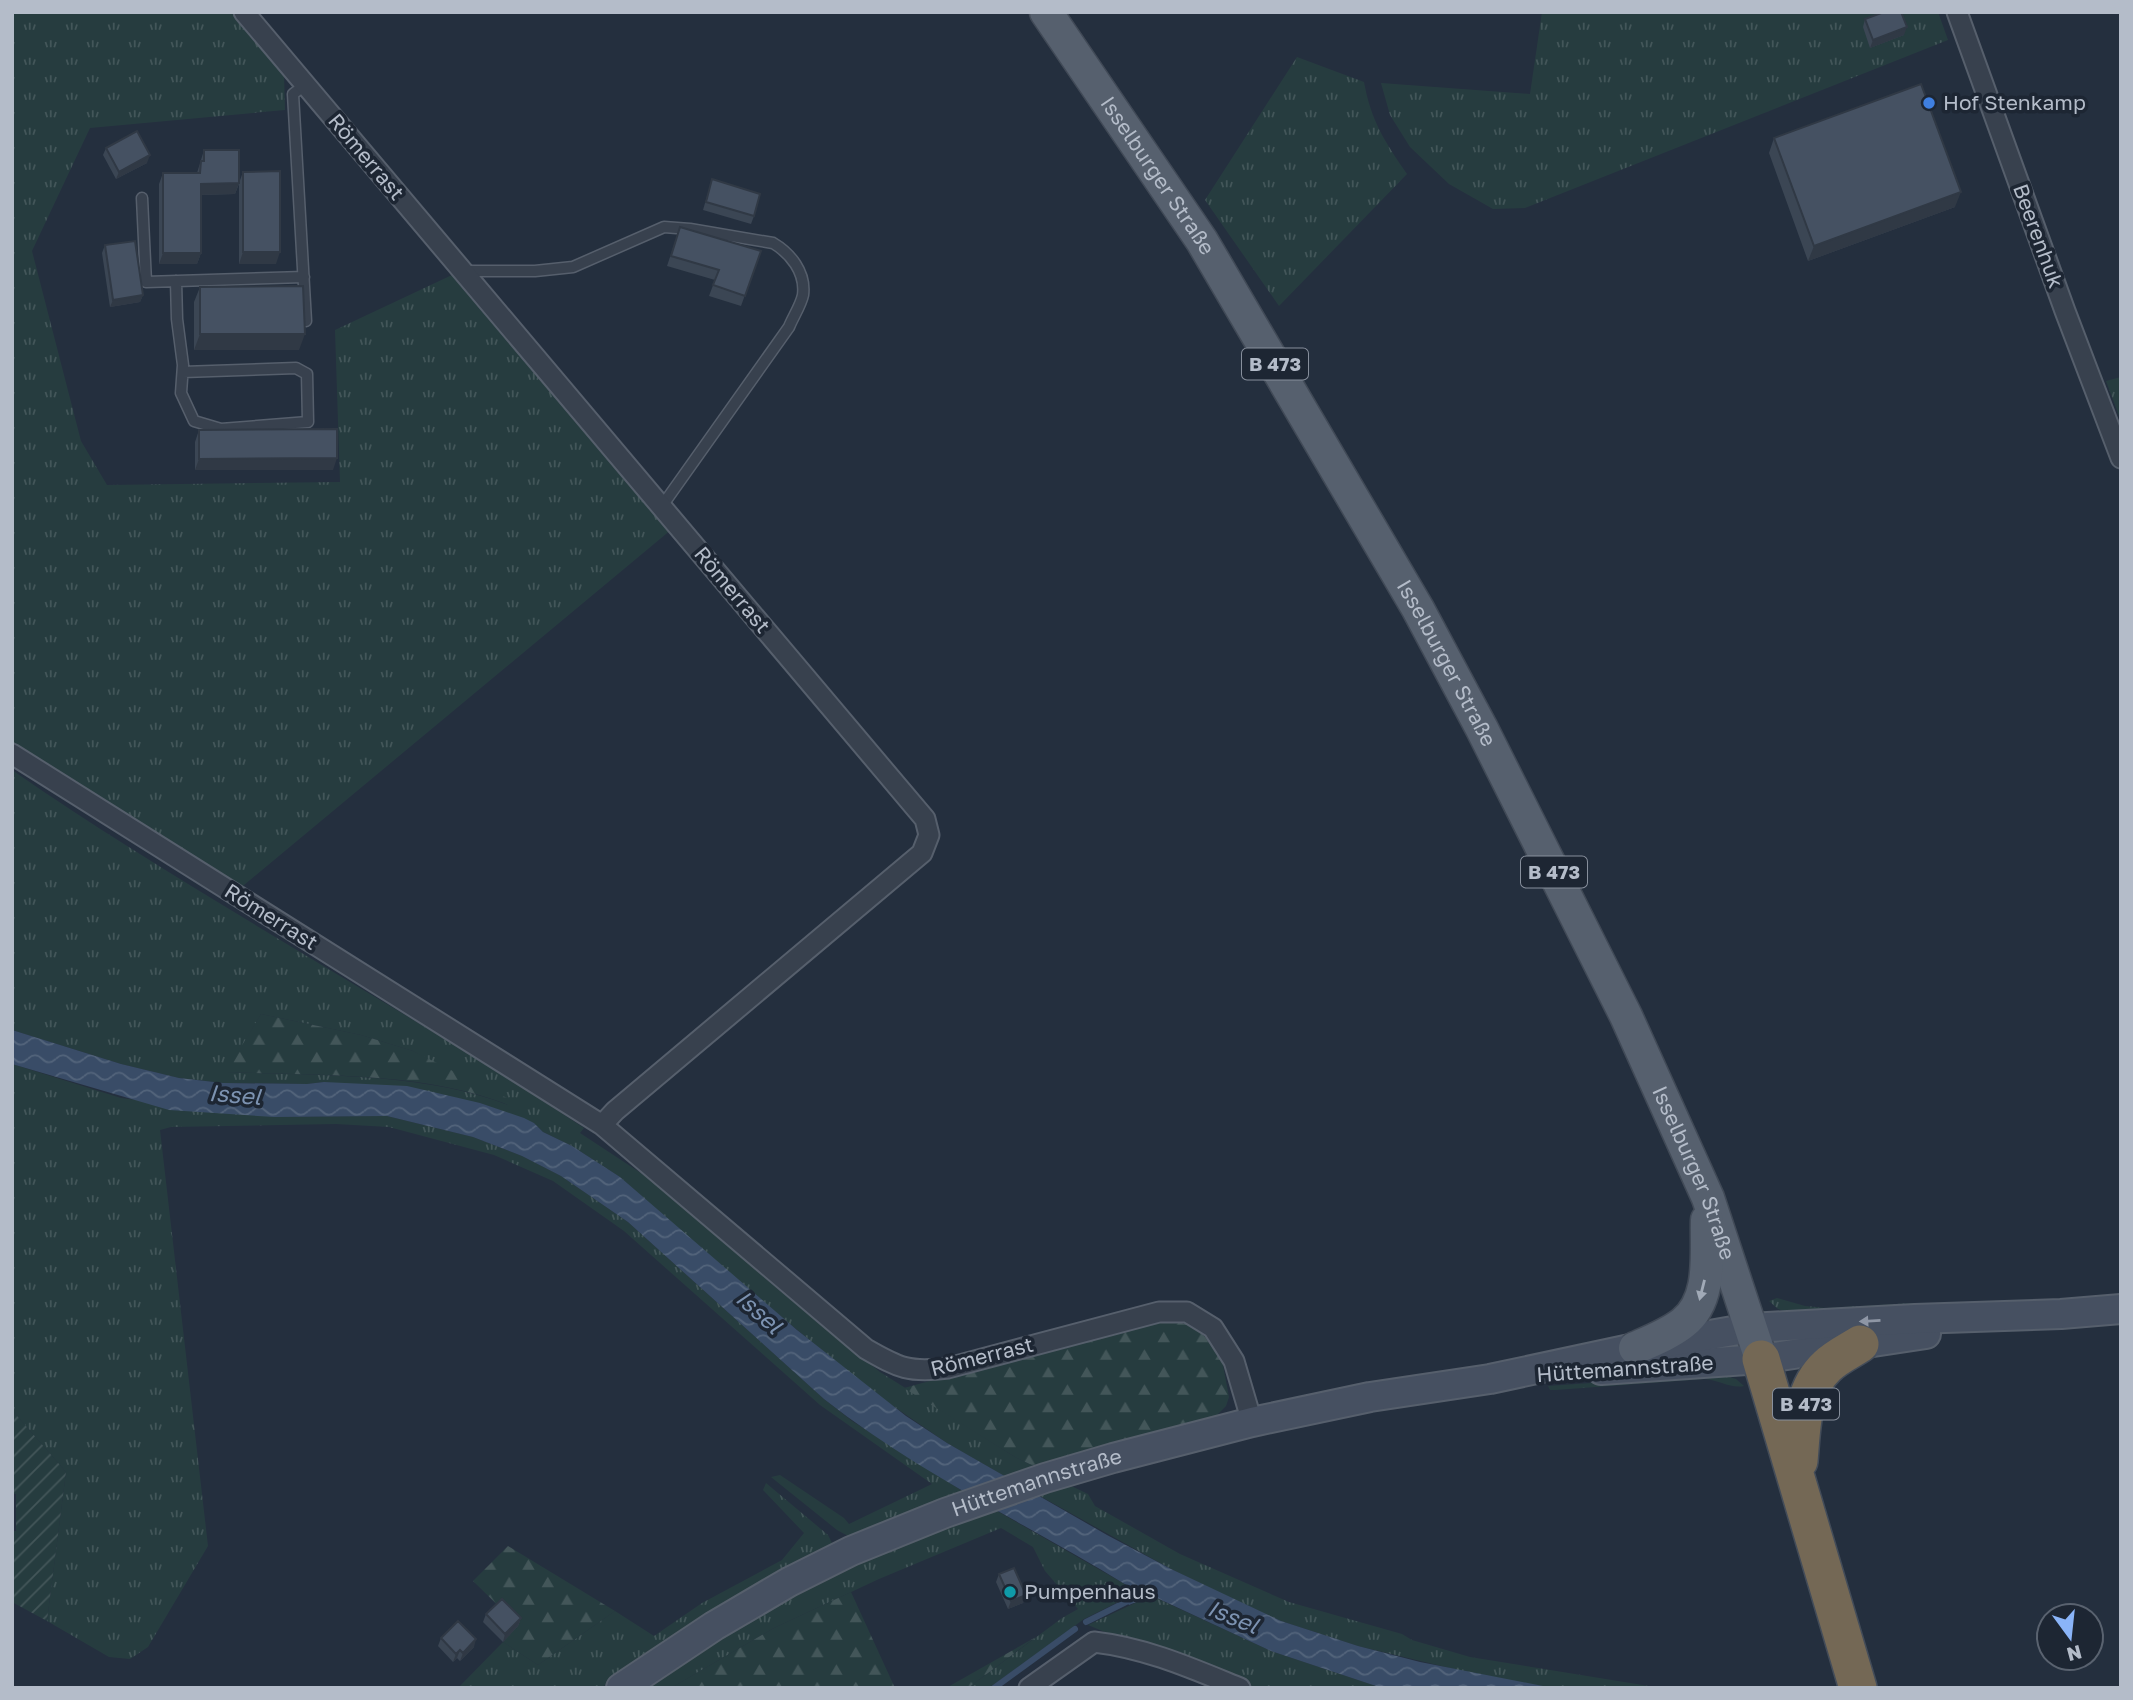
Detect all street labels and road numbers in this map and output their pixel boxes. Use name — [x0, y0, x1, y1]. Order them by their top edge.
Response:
street label: Isselburger Straße — [1095, 91, 1221, 259]
street label: Römerrast — [323, 108, 410, 205]
street label: Beerenhuk — [2008, 180, 2070, 291]
road number: B 473 — [1242, 348, 1308, 380]
street label: Römerrast — [689, 541, 776, 638]
street label: Isselburger Straße — [1392, 575, 1503, 751]
road number: B 473 — [1521, 856, 1587, 888]
street label: Römerrast — [220, 877, 323, 955]
street label: Isselburger Straße — [1647, 1082, 1741, 1263]
street label: Römerrast — [928, 1331, 1036, 1381]
street label: Hüttemannstraße — [1536, 1349, 1714, 1387]
road number: B 473 — [1773, 1388, 1839, 1420]
street label: Hüttemannstraße — [948, 1442, 1124, 1522]

